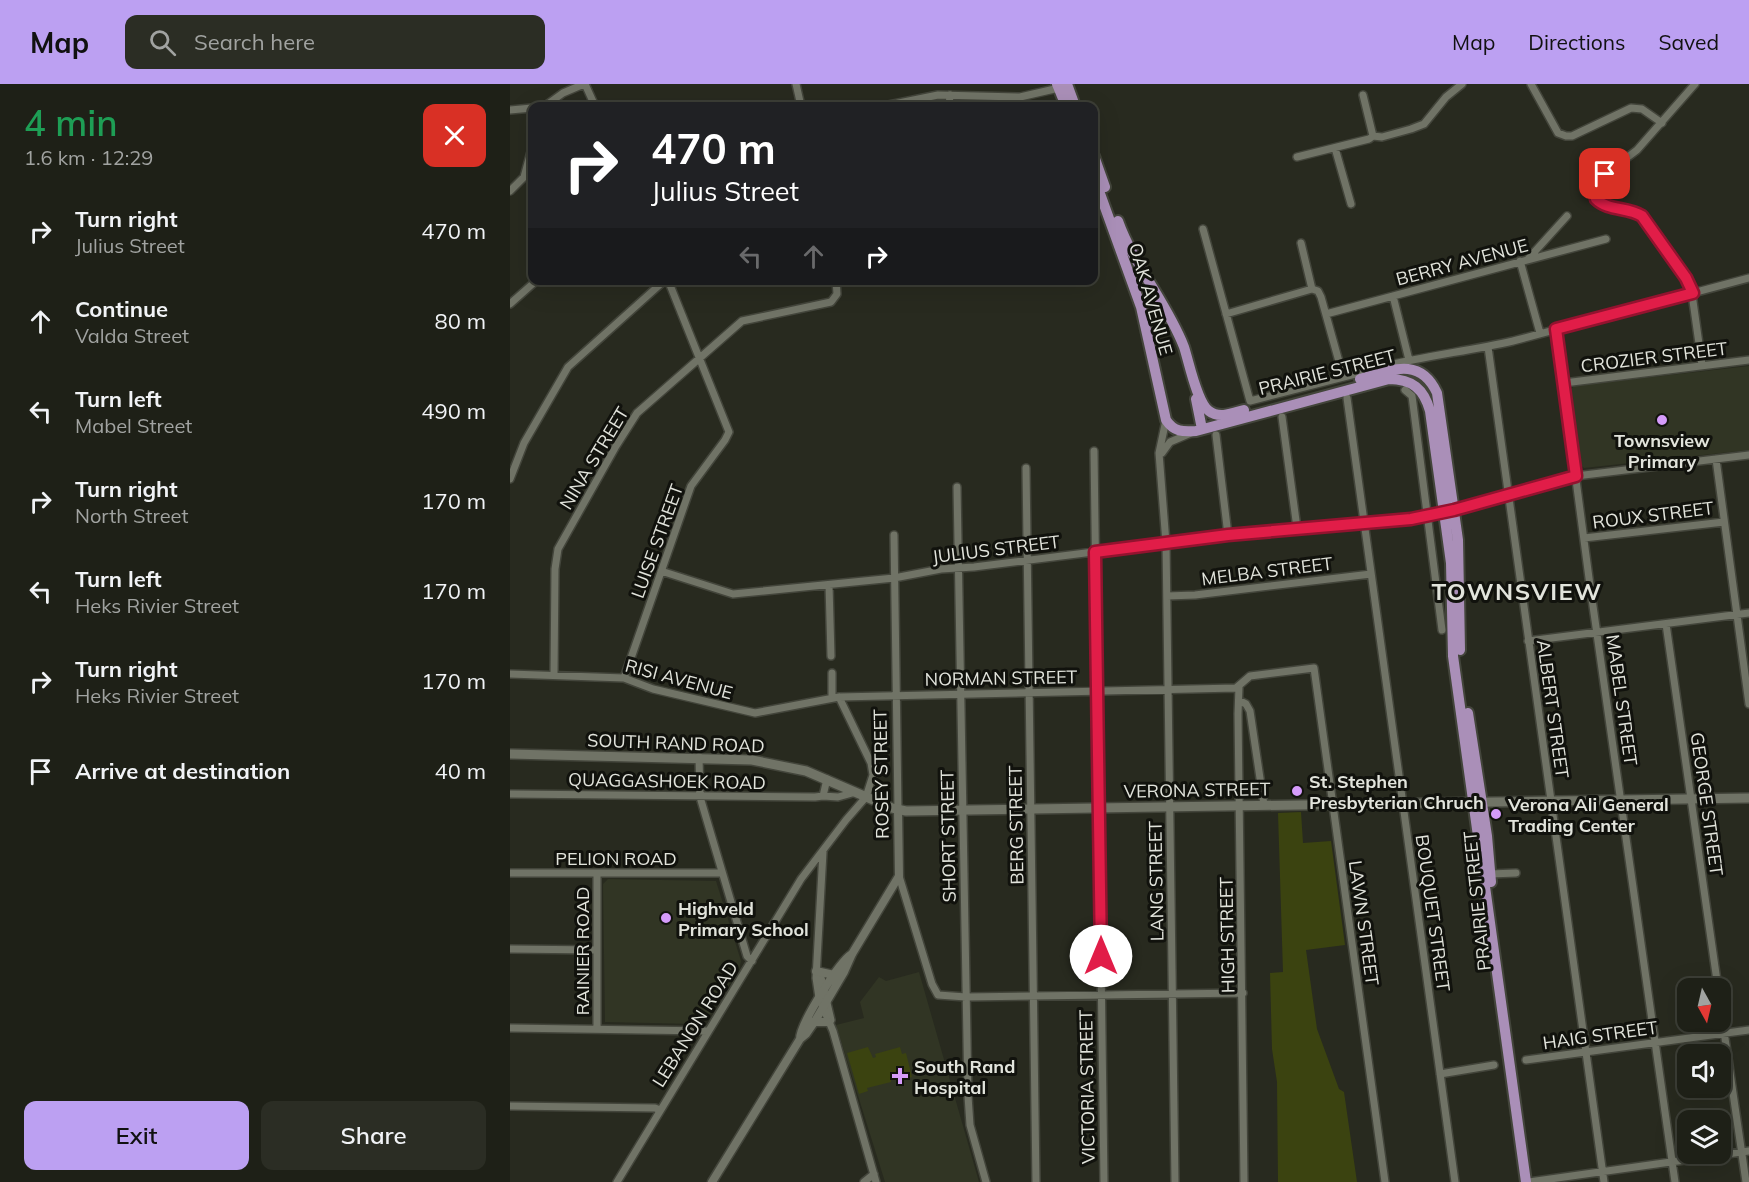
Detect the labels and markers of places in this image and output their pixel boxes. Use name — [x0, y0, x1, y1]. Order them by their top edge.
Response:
pin — [1579, 148, 1630, 199]
marker: Townsview Primary — [1655, 413, 1669, 427]
place label: Townsview Primary — [1614, 429, 1710, 473]
place label: St. Stephen Presbyterian Chruch — [1309, 770, 1484, 814]
marker: St. Stephen Presbyterian Chruch — [1290, 784, 1304, 798]
place label: Verona Ali General Trading Center — [1507, 793, 1669, 837]
marker: Verona Ali General Trading Center — [1489, 807, 1503, 821]
place label: Highveld Primary School — [678, 897, 809, 941]
marker: Highveld Primary School — [659, 911, 673, 925]
place label: South Rand Hospital — [914, 1055, 1015, 1099]
marker: South Rand Hospital — [891, 1067, 909, 1085]

